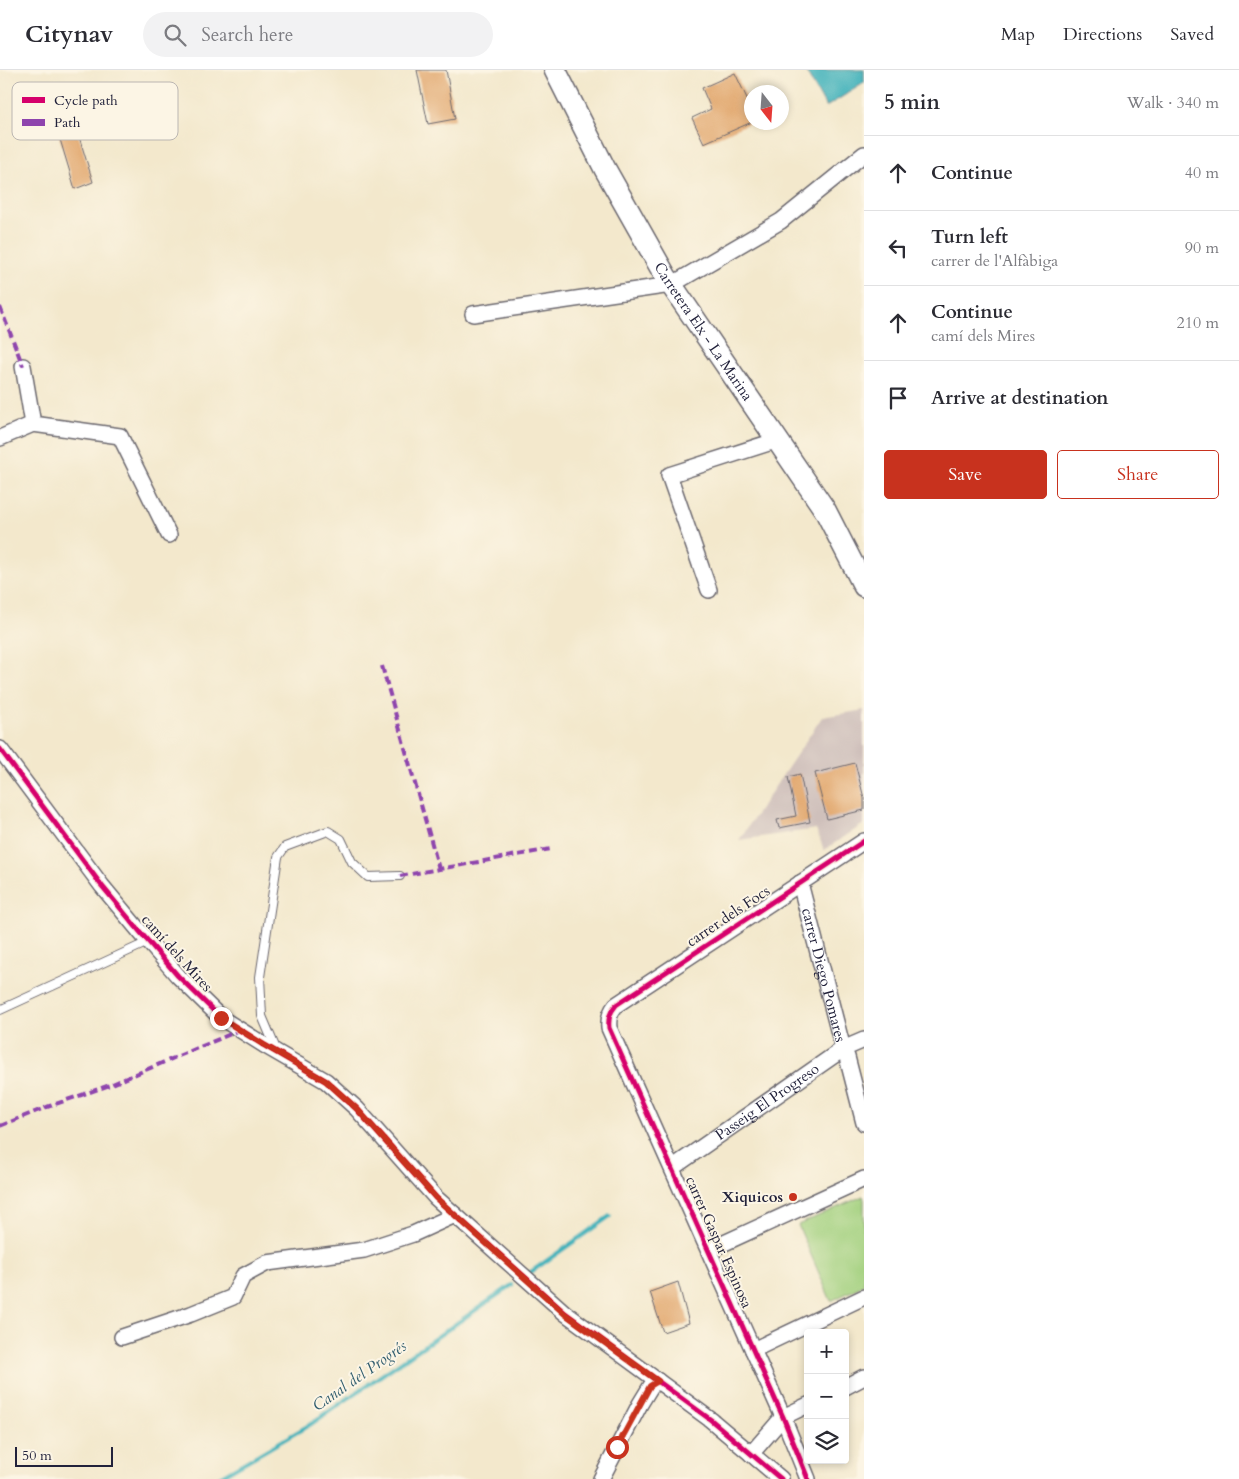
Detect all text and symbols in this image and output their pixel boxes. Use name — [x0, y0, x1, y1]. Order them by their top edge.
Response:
search box — [143, 12, 493, 57]
text: Citynav — [25, 18, 113, 51]
icon: search — [161, 21, 189, 49]
text: Search here — [201, 22, 293, 48]
text: Map — [1001, 22, 1035, 47]
text: Directions — [1063, 22, 1142, 47]
text: Saved — [1170, 22, 1214, 47]
legend — [12, 82, 178, 140]
north arrow — [744, 85, 789, 130]
text: 5 min — [884, 88, 940, 117]
text: Cycle path — [54, 91, 118, 110]
text: Walk · 340 m — [1127, 92, 1219, 114]
text: Path — [54, 113, 81, 132]
icon: ahead — [884, 159, 912, 187]
text: Continue — [931, 160, 1013, 186]
text: 40 m — [1185, 162, 1219, 184]
text: Turn left — [931, 224, 1008, 250]
icon: left — [884, 234, 912, 262]
text: 90 m — [1185, 237, 1219, 259]
text: carrer de l'Alfàbiga — [931, 250, 1058, 272]
street label: Carretera Elx - La Marina — [650, 258, 758, 405]
text: Continue — [931, 299, 1013, 325]
icon: ahead — [884, 309, 912, 337]
text: 210 m — [1177, 312, 1219, 334]
text: camí dels Mires — [931, 325, 1035, 347]
icon: arrive — [884, 384, 912, 412]
text: Arrive at destination — [931, 385, 1108, 411]
button: Save — [884, 450, 1047, 499]
button: Share — [1057, 450, 1219, 499]
street label: carrer dels Focs — [682, 881, 774, 951]
street label: carrer Diego Pomares — [797, 906, 851, 1044]
street label: camí dels Mires — [137, 910, 217, 996]
route end — [210, 1007, 233, 1030]
street label: Passeig El Progreso — [711, 1059, 823, 1145]
street label: carrer Gaspar Espinosa — [681, 1173, 757, 1312]
place label: Xiquicos — [722, 1187, 783, 1207]
marker: Xiquicos — [787, 1191, 799, 1203]
map controls — [804, 1329, 849, 1464]
button: + — [804, 1329, 849, 1374]
water label: Canal del Progrés — [308, 1335, 412, 1416]
button: − — [804, 1374, 849, 1419]
button: layers — [804, 1419, 849, 1464]
route start — [606, 1436, 629, 1459]
scale bar — [15, 1444, 112, 1467]
text: 50 m — [22, 1446, 52, 1465]

